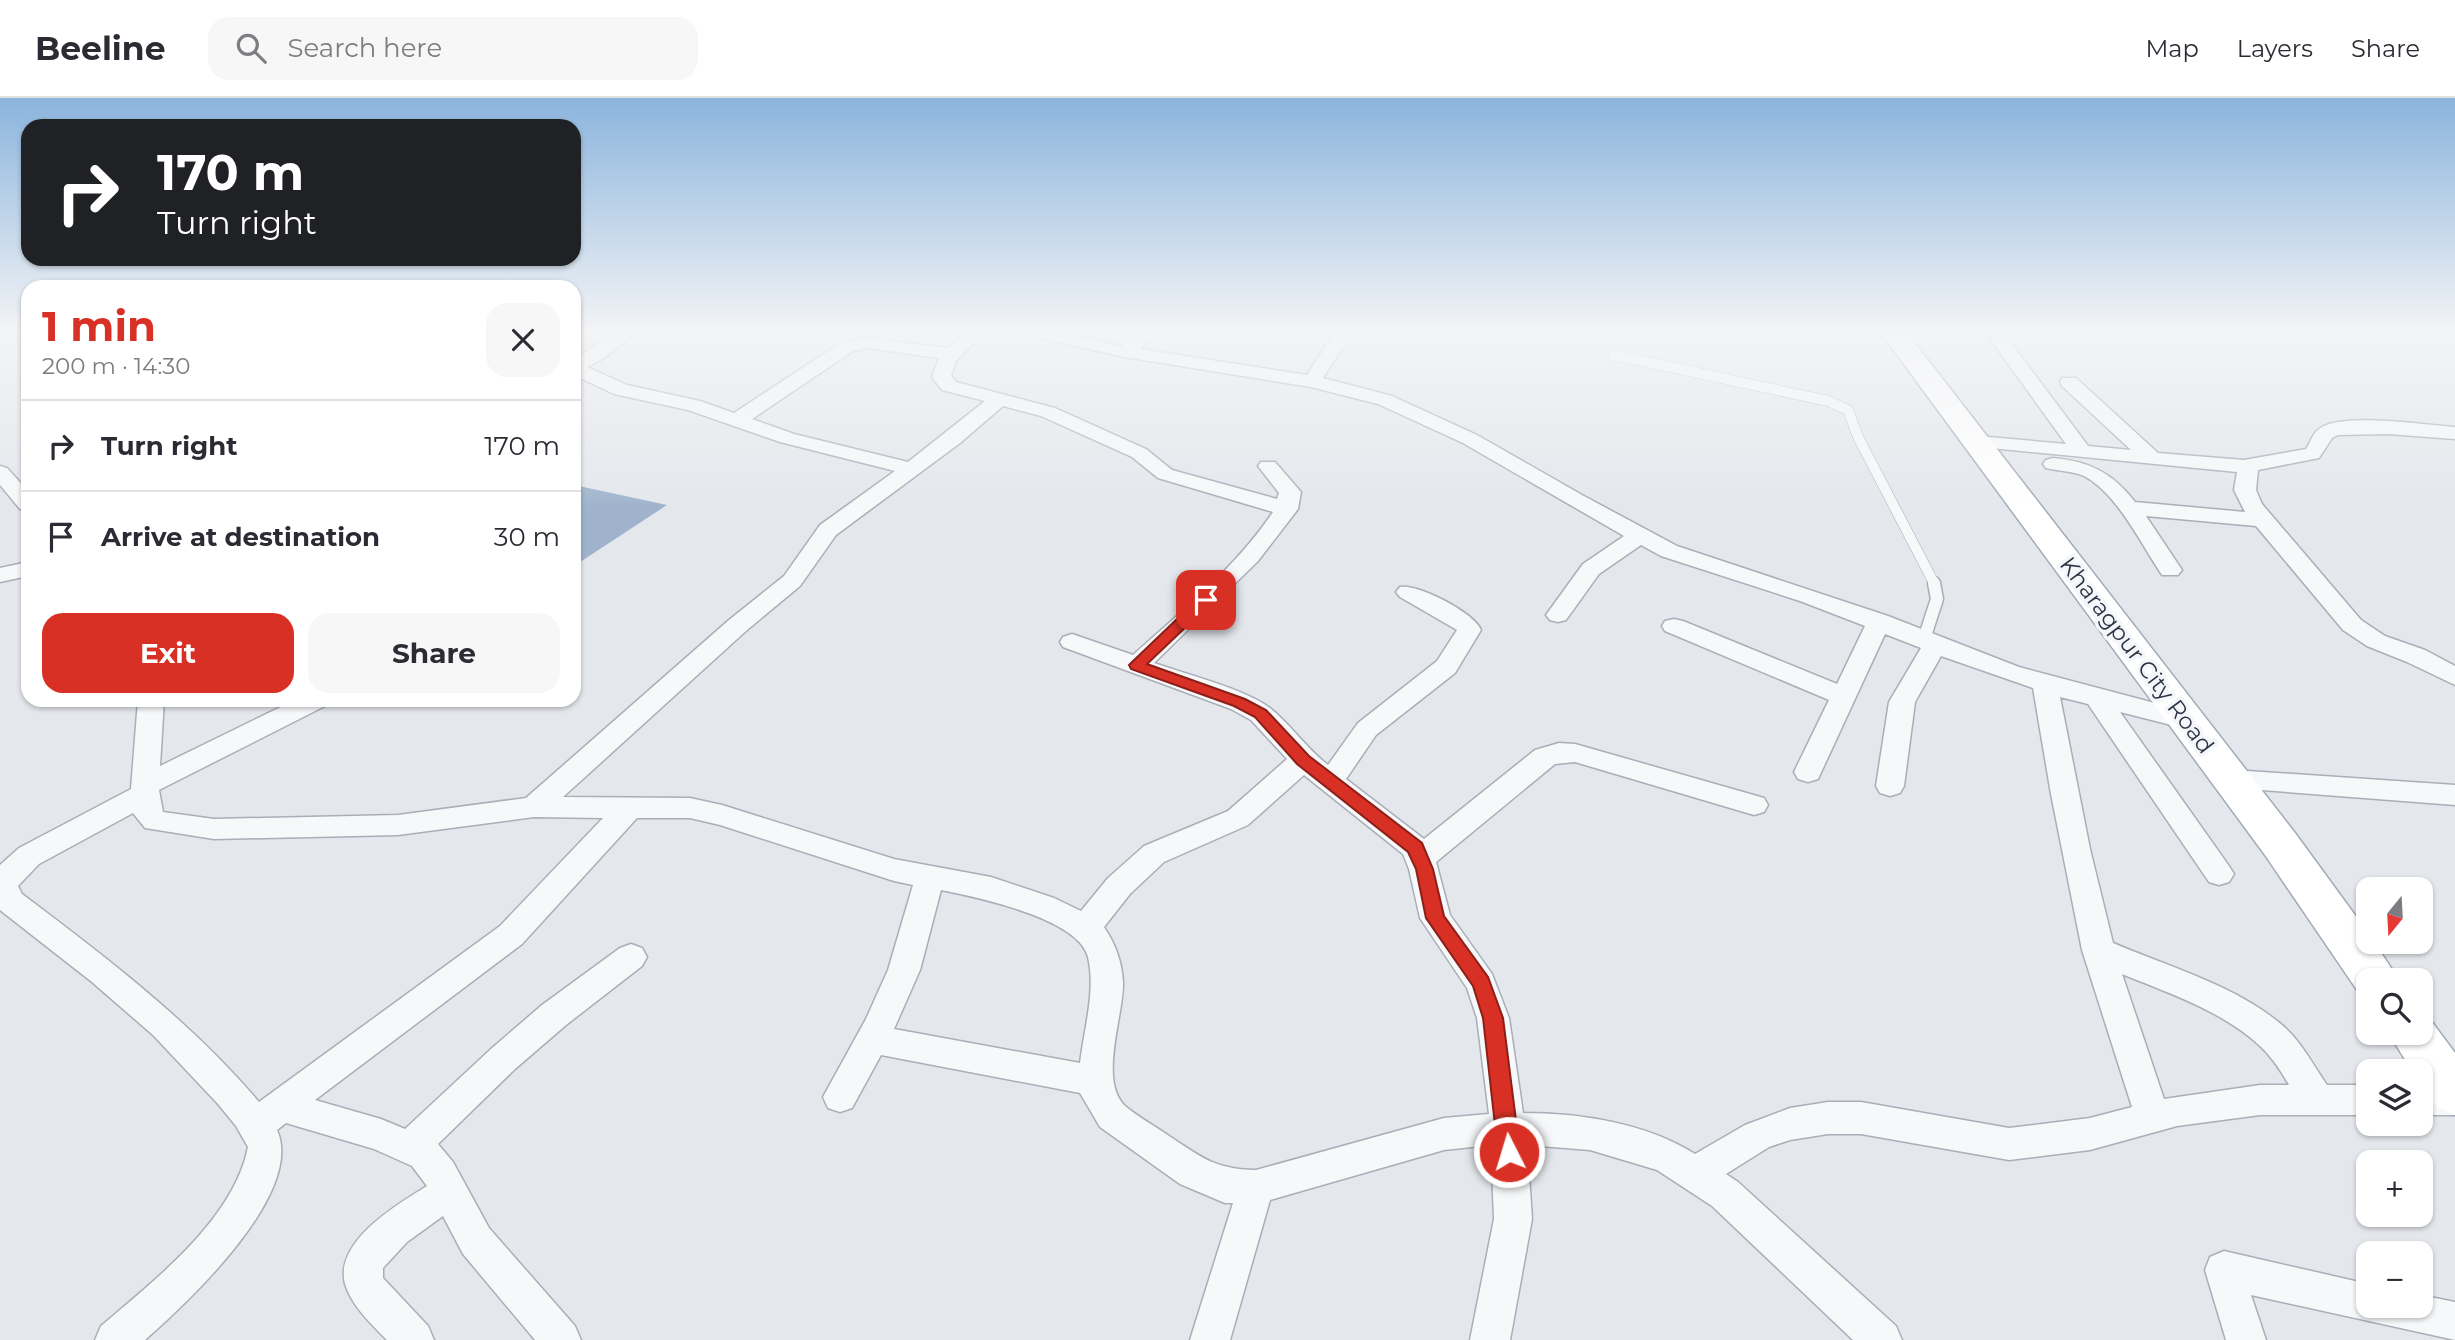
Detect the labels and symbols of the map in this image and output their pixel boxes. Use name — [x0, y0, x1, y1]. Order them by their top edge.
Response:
street label: Kharagpur City Road — [2054, 551, 2220, 759]
pin — [1176, 570, 1236, 630]
north arrow — [2356, 877, 2432, 954]
position arrow — [1472, 1115, 1546, 1189]

